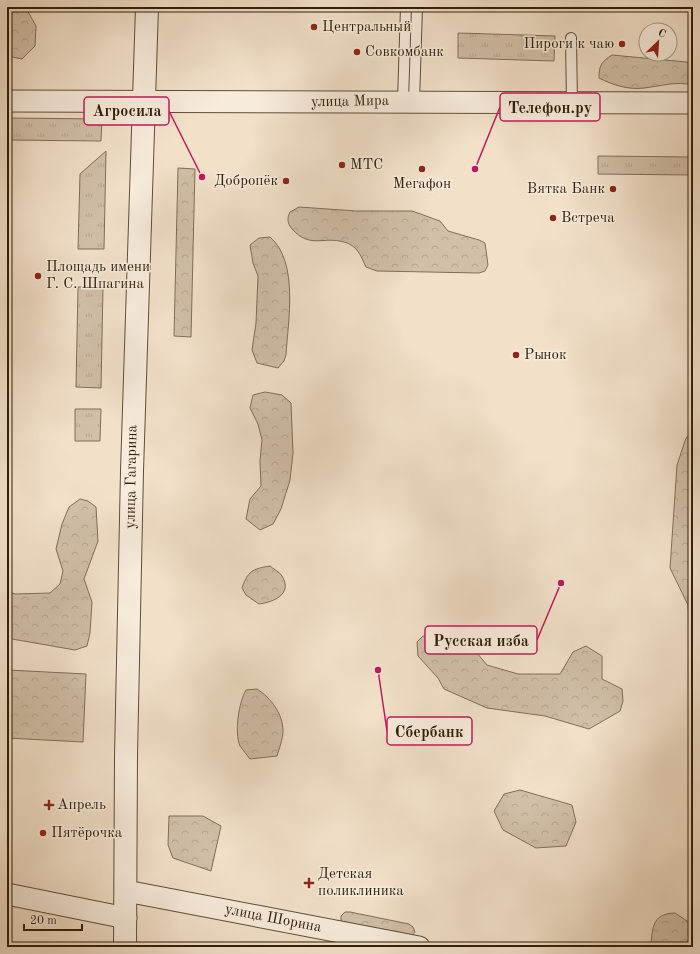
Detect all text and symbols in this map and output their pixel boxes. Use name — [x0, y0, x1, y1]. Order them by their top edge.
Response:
place label: Центральный — [322, 20, 411, 35]
marker: Центральный — [309, 22, 319, 32]
north arrow — [638, 22, 678, 62]
text: С — [656, 28, 667, 41]
place label: Пироги к чаю — [523, 37, 614, 52]
marker: Пироги к чаю — [617, 39, 627, 49]
place label: Совкомбанк — [365, 45, 444, 60]
marker: Совкомбанк — [352, 47, 362, 57]
callout: Телефон.ру — [500, 93, 600, 121]
street label: улица Мира — [311, 94, 390, 110]
callout: Агросила — [84, 97, 169, 125]
text: Телефон.ру — [508, 101, 592, 117]
text: Агросила — [92, 104, 162, 120]
place label: МТС — [350, 158, 383, 173]
marker: МТС — [337, 160, 347, 170]
marker: Мегафон — [417, 164, 427, 174]
place label: Добропёк — [214, 174, 278, 189]
marker: Добропёк — [281, 176, 291, 186]
place label: Мегафон — [393, 177, 451, 192]
place label: Вятка Банк — [527, 182, 605, 197]
marker: Вятка Банк — [608, 184, 618, 194]
place label: Встреча — [561, 211, 615, 226]
marker: Встреча — [548, 213, 558, 223]
place label: Площадь имени Г. С. Шпагина — [46, 260, 150, 292]
marker: Площадь имени Г. С. Шпагина — [33, 271, 43, 281]
place label: Рынок — [524, 348, 567, 363]
marker: Рынок — [511, 350, 521, 360]
street label: улица Гагарина — [124, 424, 140, 529]
callout: Русская изба — [425, 626, 537, 654]
text: Русская изба — [433, 634, 529, 650]
callout: Сбербанк — [387, 717, 472, 745]
text: Сбербанк — [395, 725, 464, 741]
place label: Апрель — [57, 798, 106, 813]
marker: Апрель — [44, 800, 54, 810]
place label: Пятёрочка — [51, 826, 123, 841]
marker: Пятёрочка — [38, 828, 48, 838]
place label: Детская поликлиника — [318, 867, 404, 899]
marker: Детская поликлиника — [303, 877, 315, 889]
street label: улица Шорина — [223, 902, 323, 936]
scale bar — [24, 906, 82, 932]
text: 20 m — [30, 915, 57, 927]

